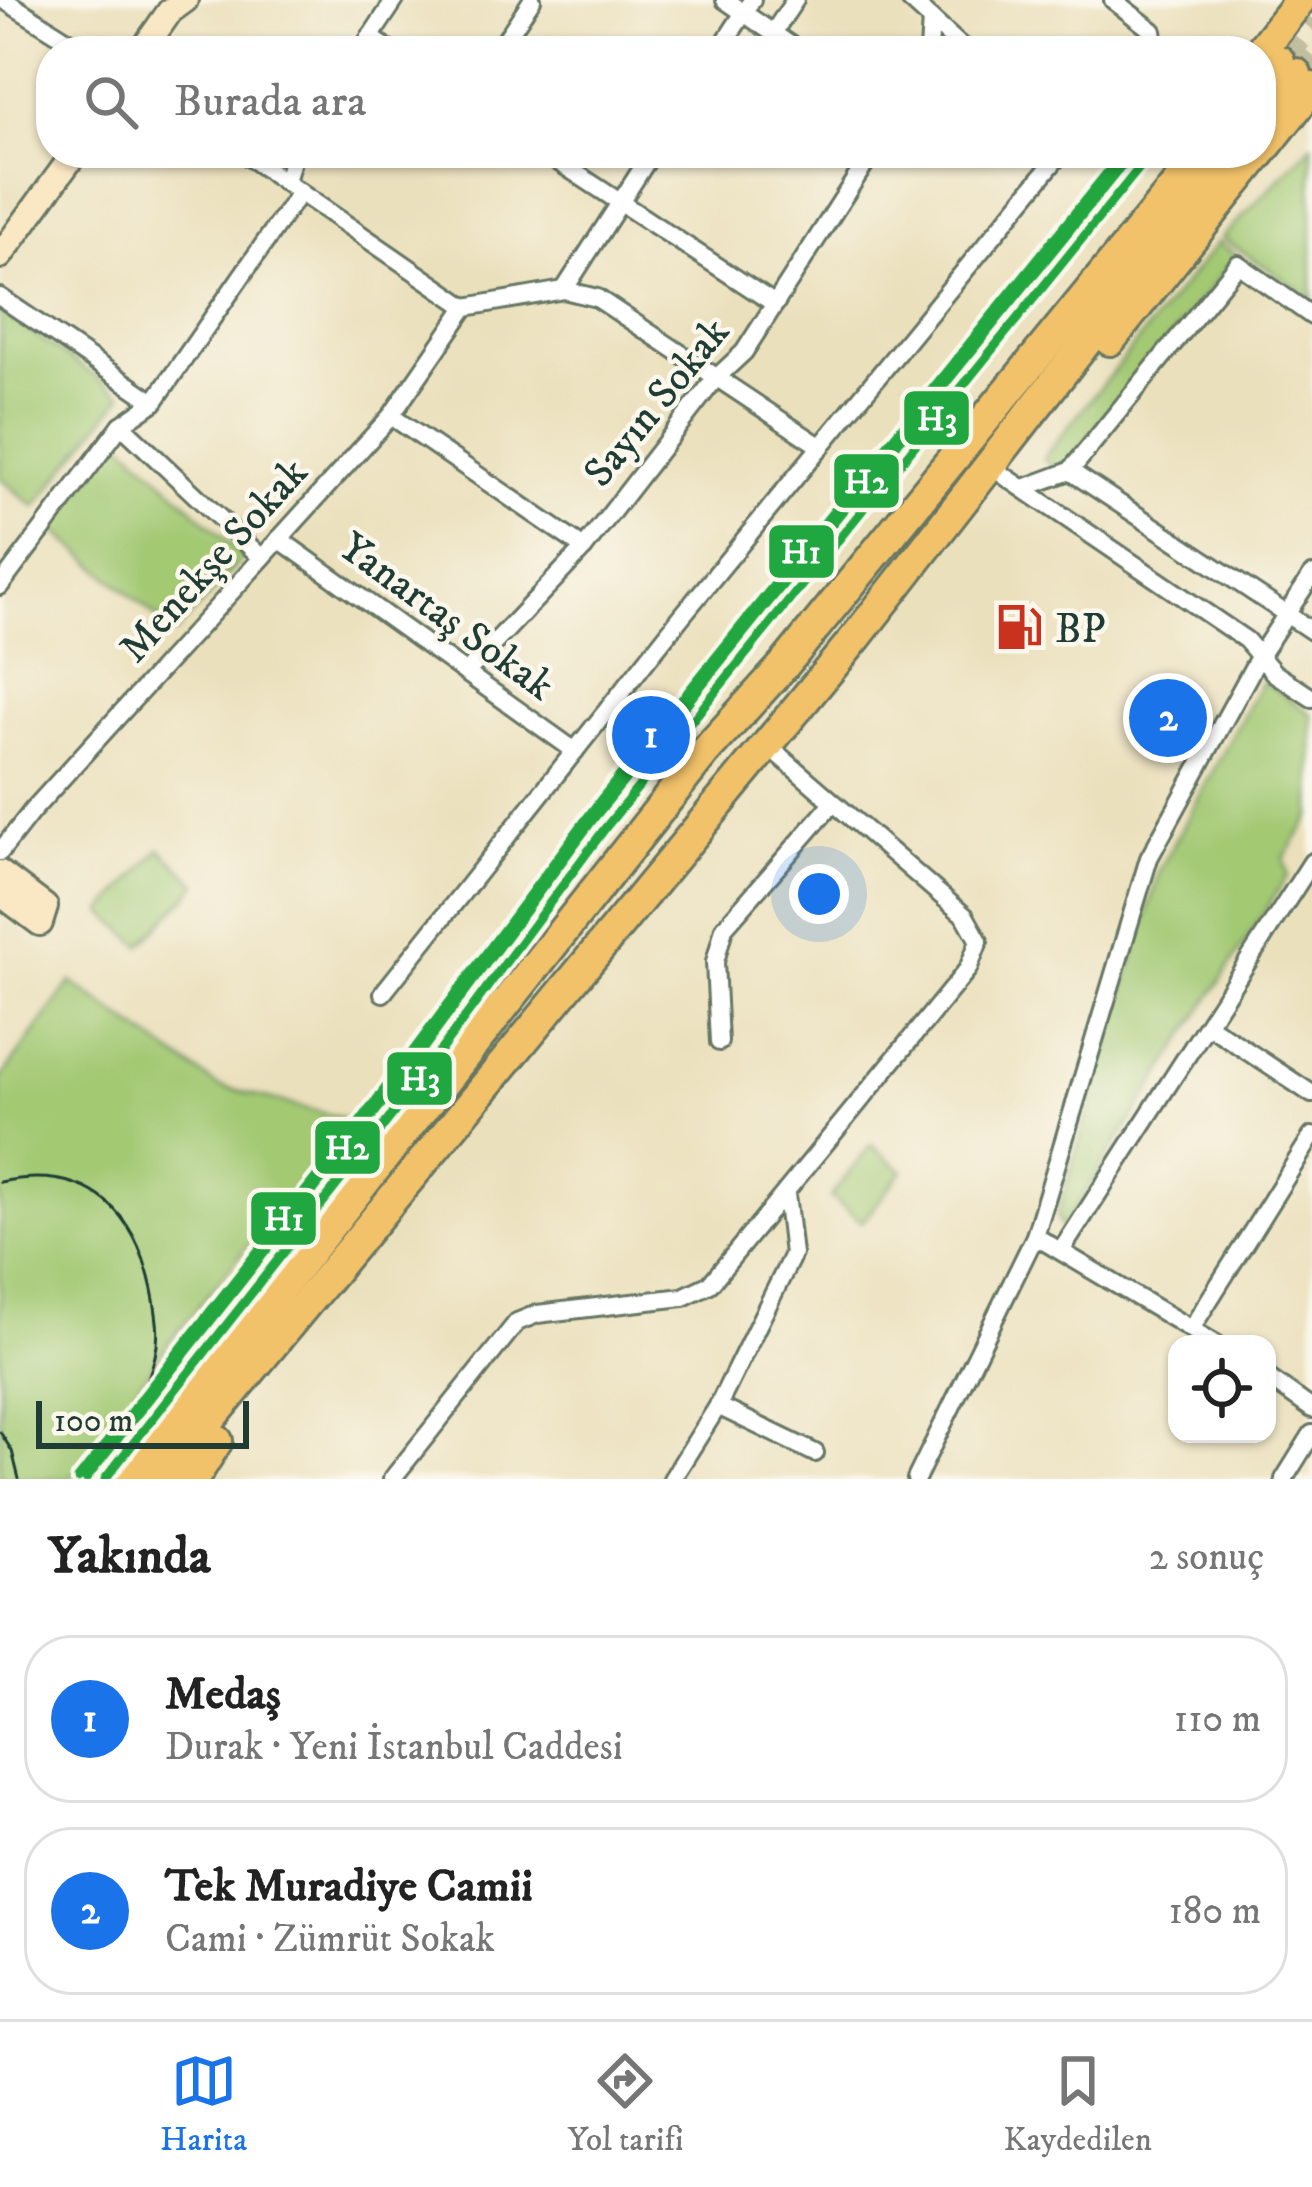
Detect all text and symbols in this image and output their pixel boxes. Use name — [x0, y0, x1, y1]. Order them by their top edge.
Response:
search box — [36, 36, 1276, 168]
icon: search — [78, 69, 144, 135]
text: Burada ara — [174, 74, 366, 130]
street label: Sayın Sokak — [573, 307, 742, 498]
line badge: H3 — [902, 389, 971, 447]
text: H3 — [917, 400, 957, 441]
street label: Menekşe Sokak — [109, 448, 320, 674]
line badge: H2 — [832, 452, 901, 510]
text: H2 — [844, 463, 889, 504]
street label: Yanartaş Sokak — [329, 522, 564, 713]
line badge: H1 — [767, 523, 836, 580]
text: H1 — [781, 533, 821, 574]
fuel station icon: BP — [994, 602, 1044, 652]
place label: BP — [1055, 604, 1106, 656]
pin: 2 — [1129, 673, 1207, 763]
pin: 1 — [612, 690, 690, 780]
your location — [789, 864, 849, 924]
line badge: H3 — [385, 1050, 454, 1107]
text: H3 — [400, 1060, 440, 1101]
line badge: H2 — [313, 1119, 382, 1176]
text: H2 — [325, 1129, 370, 1170]
line badge: H1 — [249, 1190, 318, 1247]
text: H1 — [264, 1200, 304, 1241]
map controls — [1168, 1335, 1276, 1443]
button: locate — [1168, 1335, 1276, 1443]
scale bar — [36, 1395, 249, 1448]
text: 100 m — [54, 1401, 133, 1442]
text: Yakında — [48, 1525, 211, 1589]
text: 2 sonuç — [1149, 1533, 1264, 1582]
text: Medaş — [165, 1667, 281, 1723]
text: 1 — [83, 1695, 97, 1744]
text: 110 m — [1174, 1695, 1261, 1744]
text: Durak · Yeni İstanbul Caddesi — [165, 1723, 623, 1772]
text: Tek Muradiye Camii — [165, 1859, 533, 1915]
text: 2 — [80, 1887, 100, 1936]
text: 180 m — [1169, 1887, 1261, 1936]
text: Cami · Zümrüt Sokak — [165, 1915, 495, 1964]
tab: Harita — [160, 2048, 247, 2161]
tab: Yol tarifi — [567, 2048, 683, 2161]
tab: Kaydedilen — [1004, 2048, 1152, 2161]

